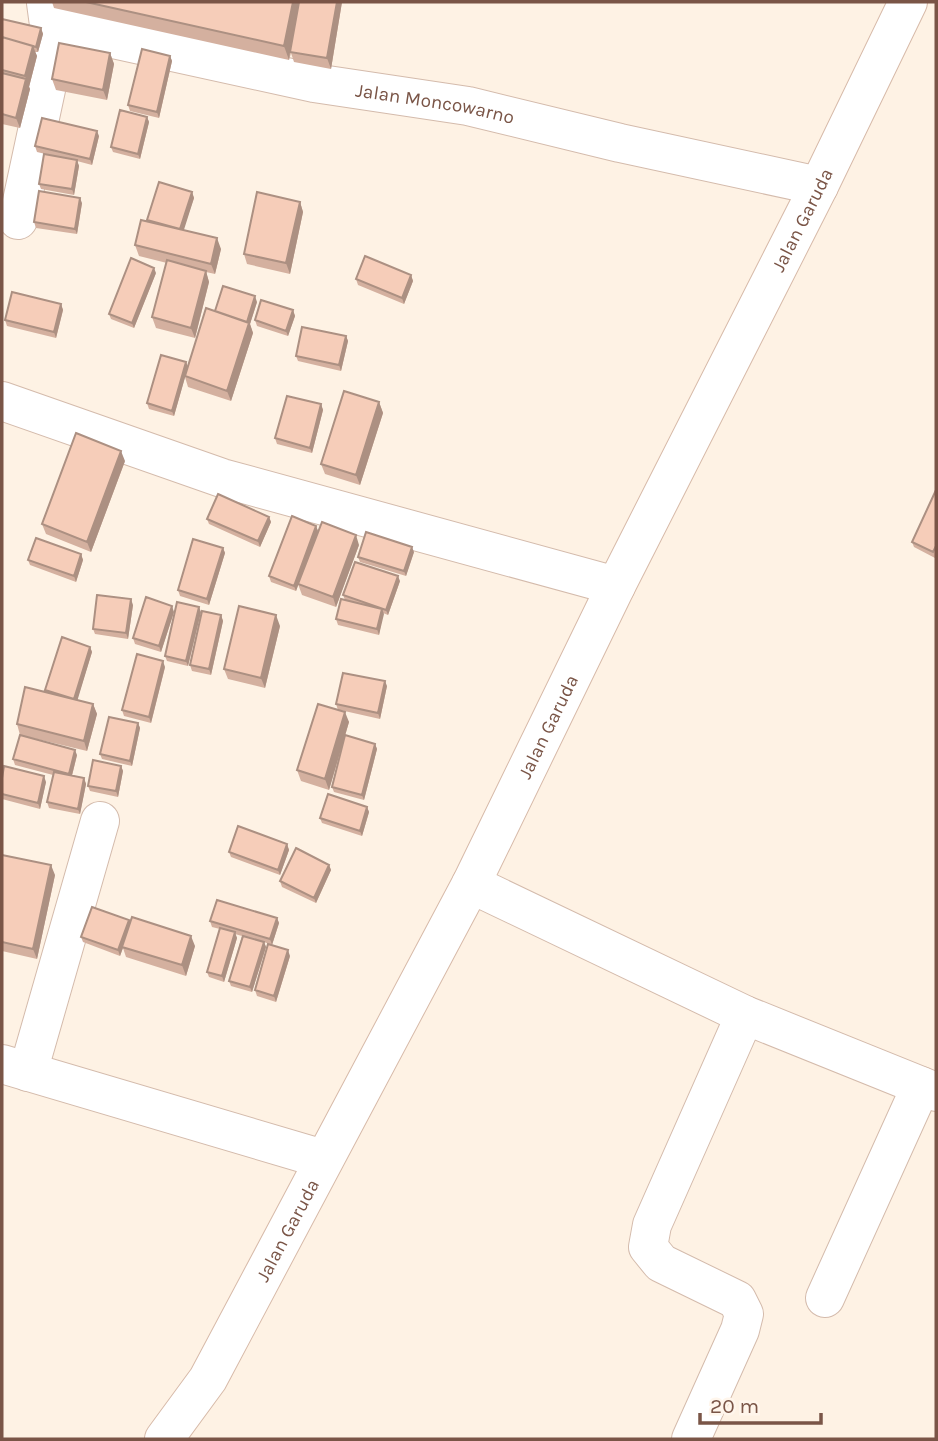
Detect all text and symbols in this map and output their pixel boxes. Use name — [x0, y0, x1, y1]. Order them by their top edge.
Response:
street label: Jalan Moncowarno — [354, 79, 517, 129]
street label: Jalan Garuda — [767, 165, 838, 276]
street label: Jalan Garuda — [514, 672, 583, 783]
street label: Jalan Garuda — [252, 1176, 324, 1286]
scale bar — [700, 1382, 821, 1426]
text: 20 m — [710, 1394, 759, 1418]

